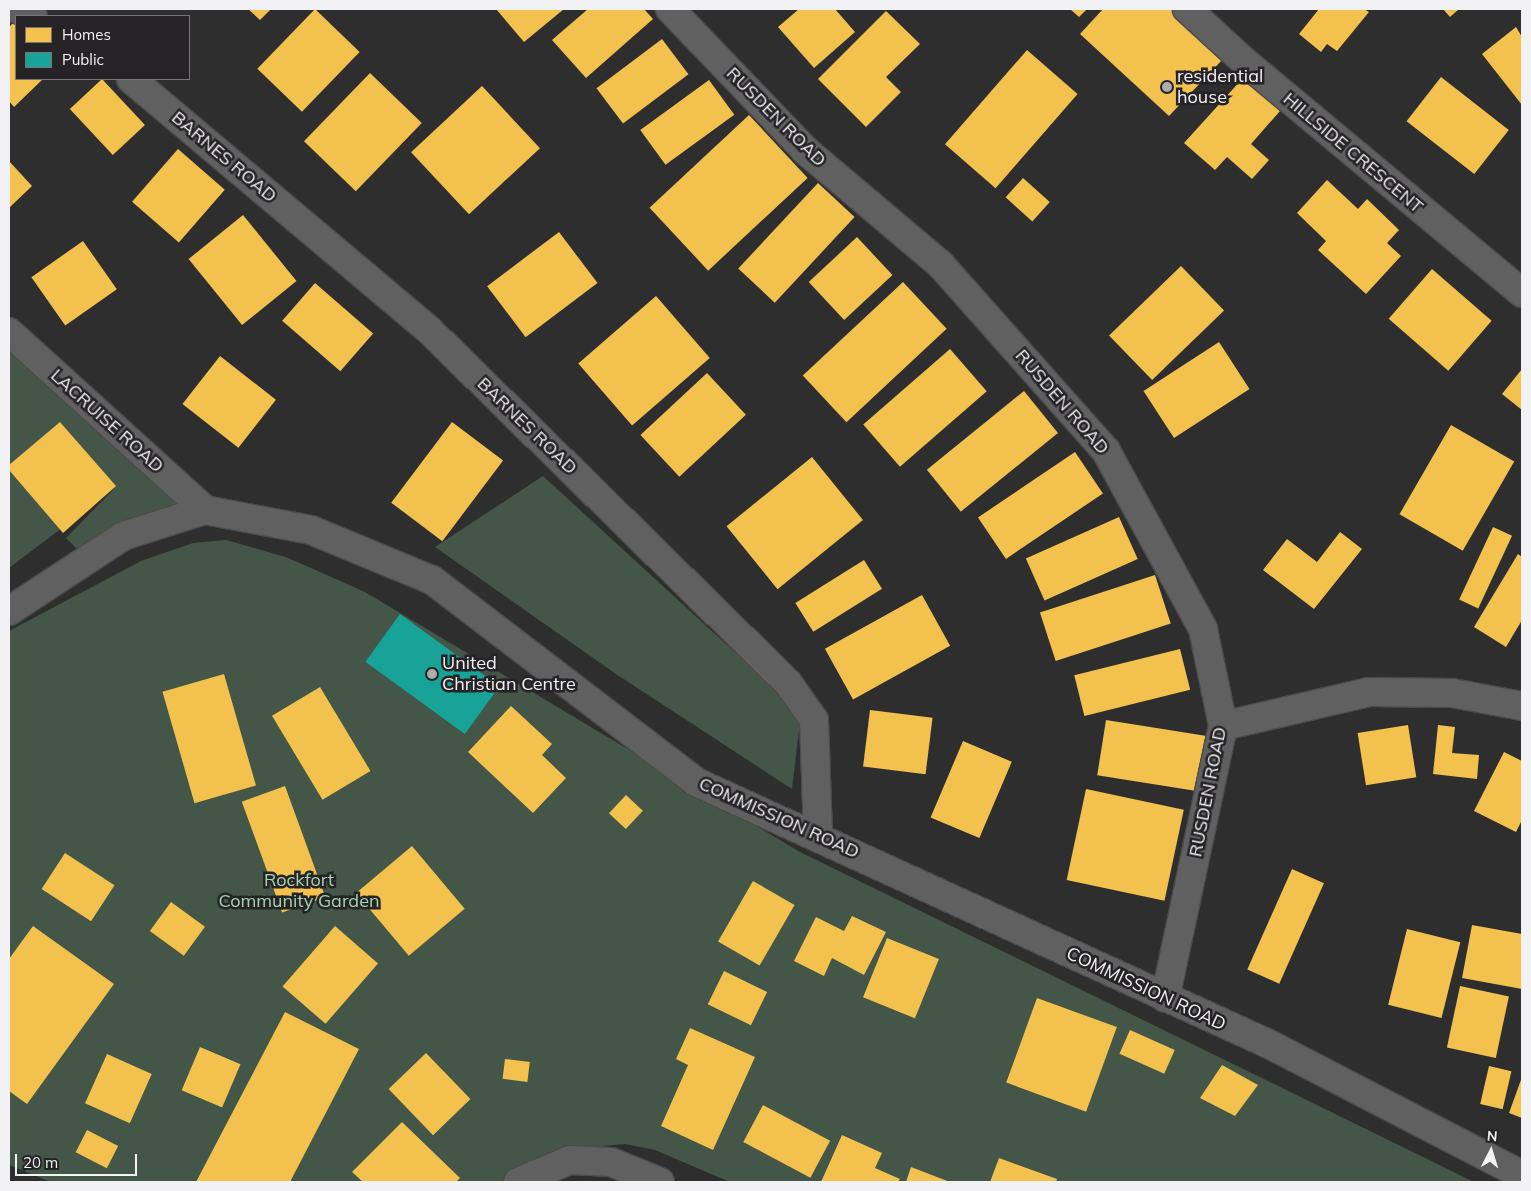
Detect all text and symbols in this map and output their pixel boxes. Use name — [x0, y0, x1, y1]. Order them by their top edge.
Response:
legend — [15, 15, 190, 80]
text: Homes — [62, 25, 111, 44]
text: Public — [62, 50, 104, 69]
street label: RUSDEN ROAD — [722, 63, 830, 171]
place label: residential house — [1177, 66, 1263, 108]
marker: residential house — [1161, 81, 1173, 93]
street label: HILLSIDE CRESCENT — [1279, 88, 1427, 218]
street label: BARNES ROAD — [167, 107, 281, 207]
street label: RUSDEN ROAD — [1011, 345, 1113, 459]
street label: LACRUISE ROAD — [46, 365, 168, 477]
street label: BARNES ROAD — [473, 373, 581, 479]
place label: United Christian Centre — [442, 653, 576, 696]
marker: United Christian Centre — [426, 668, 438, 680]
street label: RUSDEN ROAD — [1185, 725, 1231, 859]
street label: COMMISSION ROAD — [695, 773, 863, 863]
park label: Rockfort Community Garden — [219, 870, 379, 912]
street label: COMMISSION ROAD — [1063, 943, 1229, 1035]
north arrow — [1466, 1126, 1516, 1176]
text: N — [1486, 1127, 1498, 1145]
scale bar — [18, 1144, 140, 1176]
text: 20 m — [23, 1153, 58, 1172]

